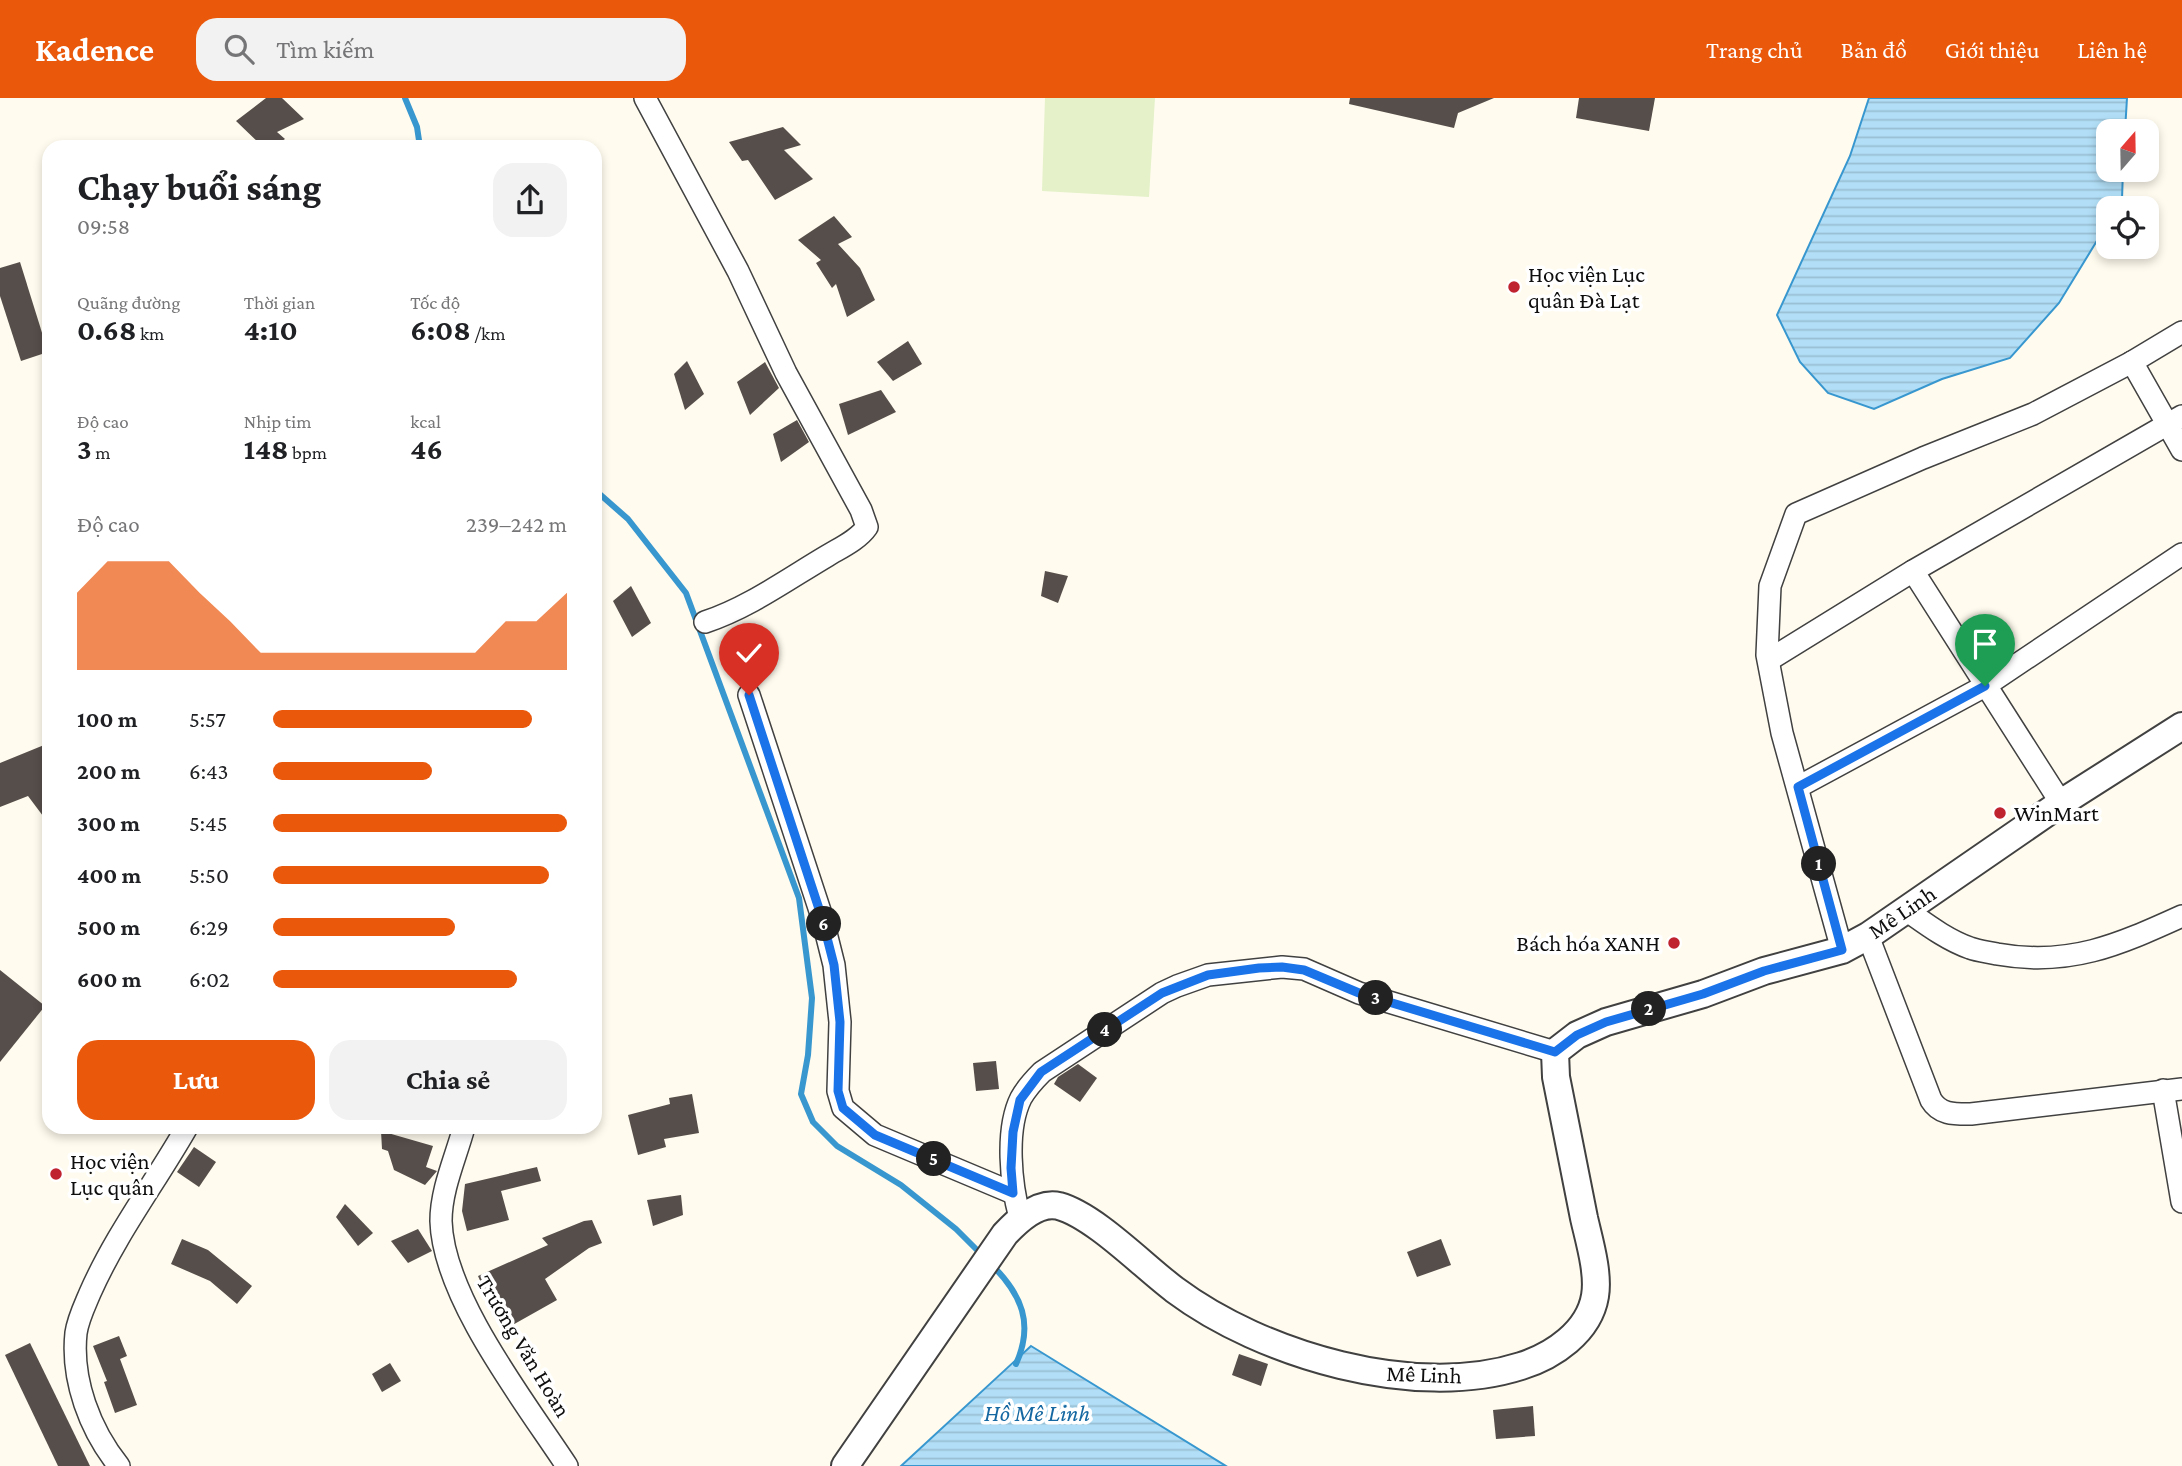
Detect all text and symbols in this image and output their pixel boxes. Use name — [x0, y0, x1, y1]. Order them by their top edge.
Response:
search box — [196, 18, 686, 81]
icon: search — [220, 30, 258, 68]
text: Kadence — [35, 31, 154, 68]
text: Tìm kiếm — [276, 35, 374, 64]
text: Trang chủ — [1706, 36, 1803, 63]
text: Bản đồ — [1841, 36, 1907, 63]
text: Giới thiệu — [1945, 36, 2039, 63]
text: Liên hệ — [2077, 36, 2147, 63]
north arrow — [2096, 119, 2160, 182]
map controls — [2096, 119, 2159, 259]
button: share — [493, 163, 567, 237]
text: Chạy buổi sáng — [77, 166, 321, 208]
button: locate — [2096, 196, 2159, 259]
text: 09:58 — [77, 213, 130, 239]
place label: Học viện Lục quân Đà Lạt — [1528, 261, 1645, 313]
marker: Học viện Lục quân Đà Lạt — [1506, 279, 1522, 295]
text: Quãng đường — [77, 292, 180, 313]
text: Thời gian — [244, 292, 315, 313]
text: Tốc độ — [410, 292, 460, 313]
text: 0.68 — [77, 313, 136, 346]
text: 4:10 — [244, 313, 298, 346]
text: 6:08 — [410, 313, 471, 346]
text: km — [136, 323, 164, 344]
text: /km — [471, 323, 505, 344]
text: Độ cao — [77, 411, 129, 432]
text: Nhịp tim — [244, 411, 311, 432]
text: kcal — [410, 411, 441, 432]
text: 3 — [77, 432, 92, 465]
text: 148 — [244, 432, 289, 465]
text: 46 — [410, 432, 443, 465]
text: m — [92, 442, 111, 463]
text: bpm — [289, 442, 327, 463]
text: Độ cao — [77, 511, 140, 537]
text: 239–242 m — [466, 511, 567, 537]
pin — [1955, 614, 2015, 686]
pin — [719, 623, 779, 695]
icon: arrive — [1966, 625, 2004, 663]
icon: check — [730, 634, 768, 672]
text: 100 m — [77, 706, 137, 732]
text: 5:57 — [189, 706, 226, 732]
text: 200 m — [77, 758, 141, 784]
text: 6:43 — [189, 758, 228, 784]
place label: WinMart — [2014, 800, 2099, 826]
marker: WinMart — [1992, 805, 2008, 821]
text: 300 m — [77, 810, 140, 836]
text: 5:45 — [189, 810, 228, 836]
pin: 1 — [1801, 846, 1836, 882]
text: 1 — [1815, 853, 1822, 874]
text: 400 m — [77, 862, 141, 888]
text: 5:50 — [189, 862, 229, 888]
street label: Mê Linh — [1863, 880, 1941, 944]
pin: 6 — [806, 906, 842, 942]
text: 6 — [818, 913, 829, 934]
text: 500 m — [77, 914, 140, 940]
text: 6:29 — [189, 914, 229, 940]
place label: Bách hóa XANH — [1516, 930, 1660, 956]
marker: Bách hóa XANH — [1666, 935, 1682, 951]
text: 600 m — [77, 966, 141, 992]
text: 6:02 — [189, 966, 230, 992]
pin: 3 — [1358, 981, 1394, 1016]
text: 3 — [1371, 987, 1380, 1008]
pin: 2 — [1632, 992, 1666, 1026]
text: 2 — [1644, 998, 1653, 1019]
pin: 4 — [1088, 1012, 1122, 1048]
text: 4 — [1099, 1019, 1110, 1040]
button: Lưu — [77, 1040, 315, 1120]
button: Chia sẻ — [329, 1040, 567, 1120]
pin: 5 — [916, 1142, 951, 1176]
place label: Học viện Lục quân — [70, 1148, 154, 1200]
text: 5 — [929, 1148, 938, 1169]
marker: Học viện Lục quân — [48, 1166, 64, 1182]
street label: Trương Văn Hoàn — [471, 1270, 577, 1422]
street label: Mê Linh — [1386, 1360, 1462, 1388]
water label: Hồ Mê Linh — [984, 1399, 1090, 1426]

